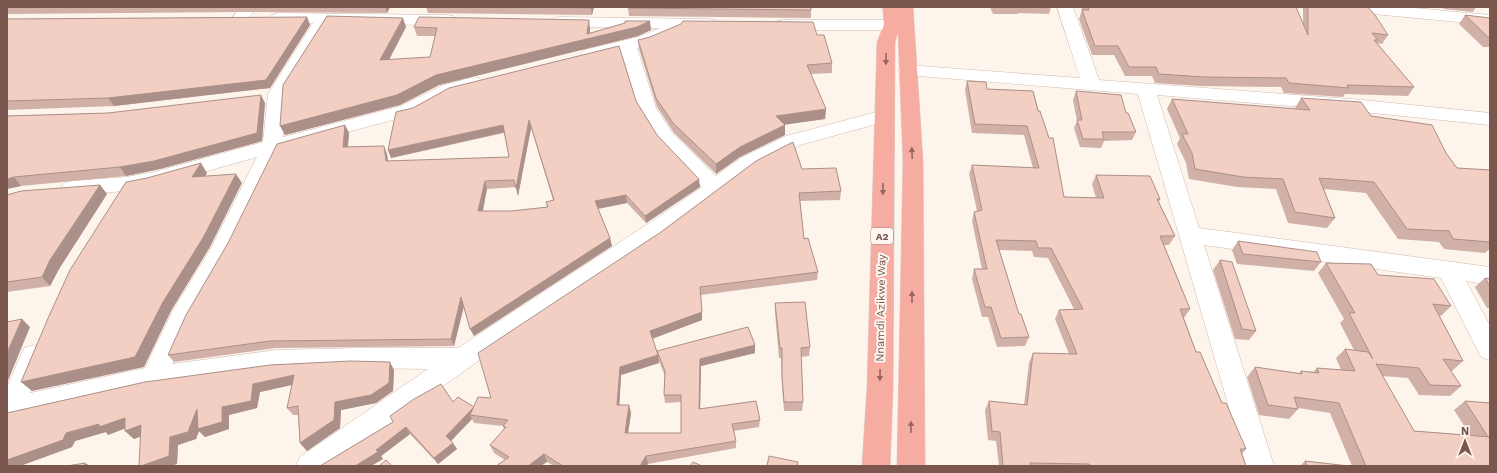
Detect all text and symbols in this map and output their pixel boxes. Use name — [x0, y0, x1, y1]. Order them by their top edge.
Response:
one-way arrow — [882, 53, 889, 65]
one-way arrow — [909, 147, 916, 159]
one-way arrow — [880, 183, 886, 196]
road number: A2 — [871, 228, 893, 244]
street label: Nnamdi Azikwe Way — [874, 254, 888, 362]
one-way arrow — [909, 290, 915, 303]
one-way arrow — [877, 369, 883, 382]
one-way arrow — [908, 420, 914, 433]
north arrow — [1445, 421, 1485, 461]
text: N — [1461, 425, 1469, 438]

